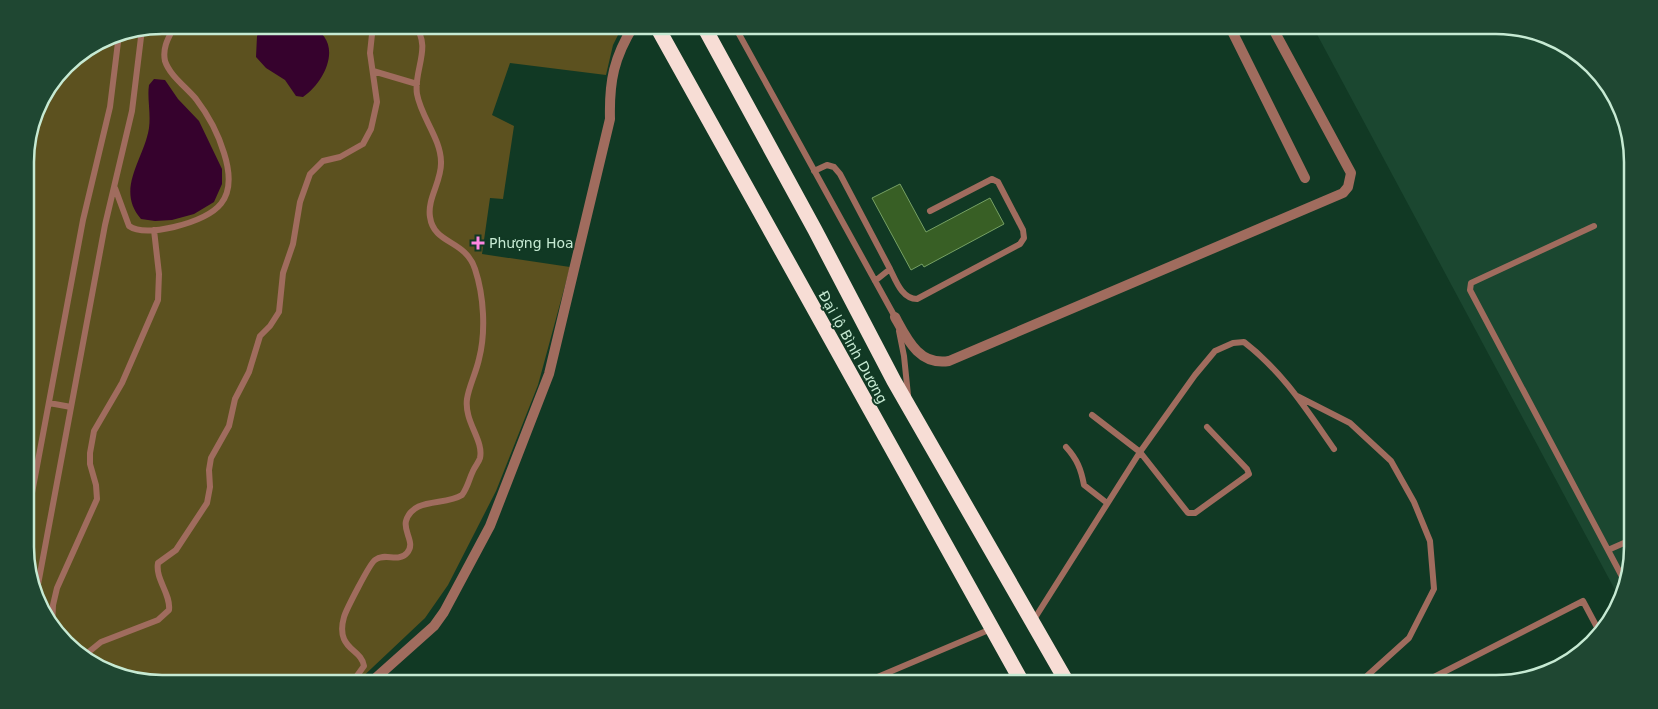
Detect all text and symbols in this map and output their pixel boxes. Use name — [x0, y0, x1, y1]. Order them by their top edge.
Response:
place label: Phượng Hoa — [489, 235, 574, 251]
marker: Phượng Hoa — [471, 236, 485, 250]
street label: Đại lộ Bình Dương — [815, 288, 891, 406]

